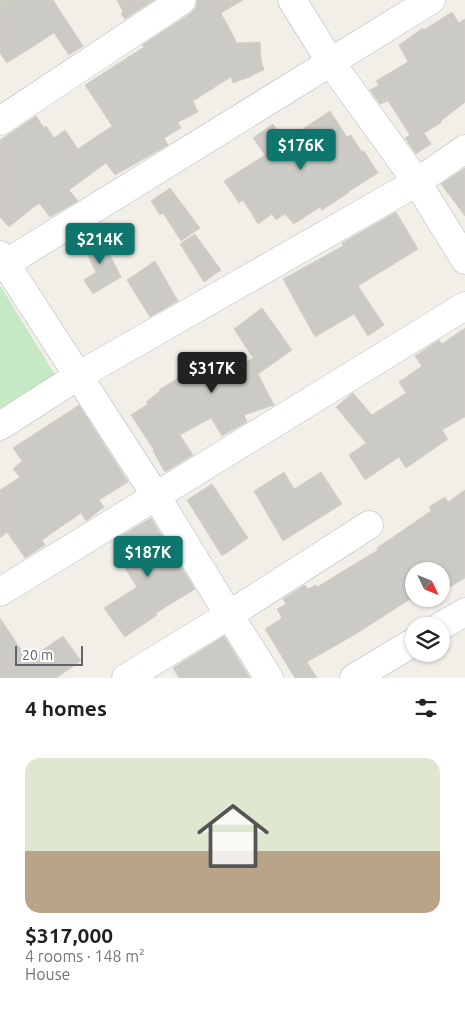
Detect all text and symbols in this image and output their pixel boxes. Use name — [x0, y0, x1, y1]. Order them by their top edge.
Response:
pin: $176K — [266, 128, 336, 171]
text: $176K — [278, 136, 324, 154]
pin: $214K — [65, 222, 135, 265]
text: $214K — [77, 230, 123, 248]
pin: $317K — [177, 352, 247, 394]
text: $317K — [189, 359, 235, 377]
pin: $187K — [113, 536, 183, 578]
text: $187K — [125, 543, 171, 561]
north arrow — [405, 562, 450, 608]
map controls — [405, 562, 450, 662]
button: layers — [405, 617, 450, 662]
scale bar — [15, 643, 82, 666]
text: 20 m — [22, 647, 53, 663]
icon: filters — [412, 694, 440, 722]
text: 4 homes — [25, 696, 107, 720]
icon: home — [188, 791, 278, 881]
text: $317,000 — [25, 923, 113, 947]
text: 4 rooms · 148 m² — [25, 947, 145, 965]
text: House — [25, 965, 70, 983]

